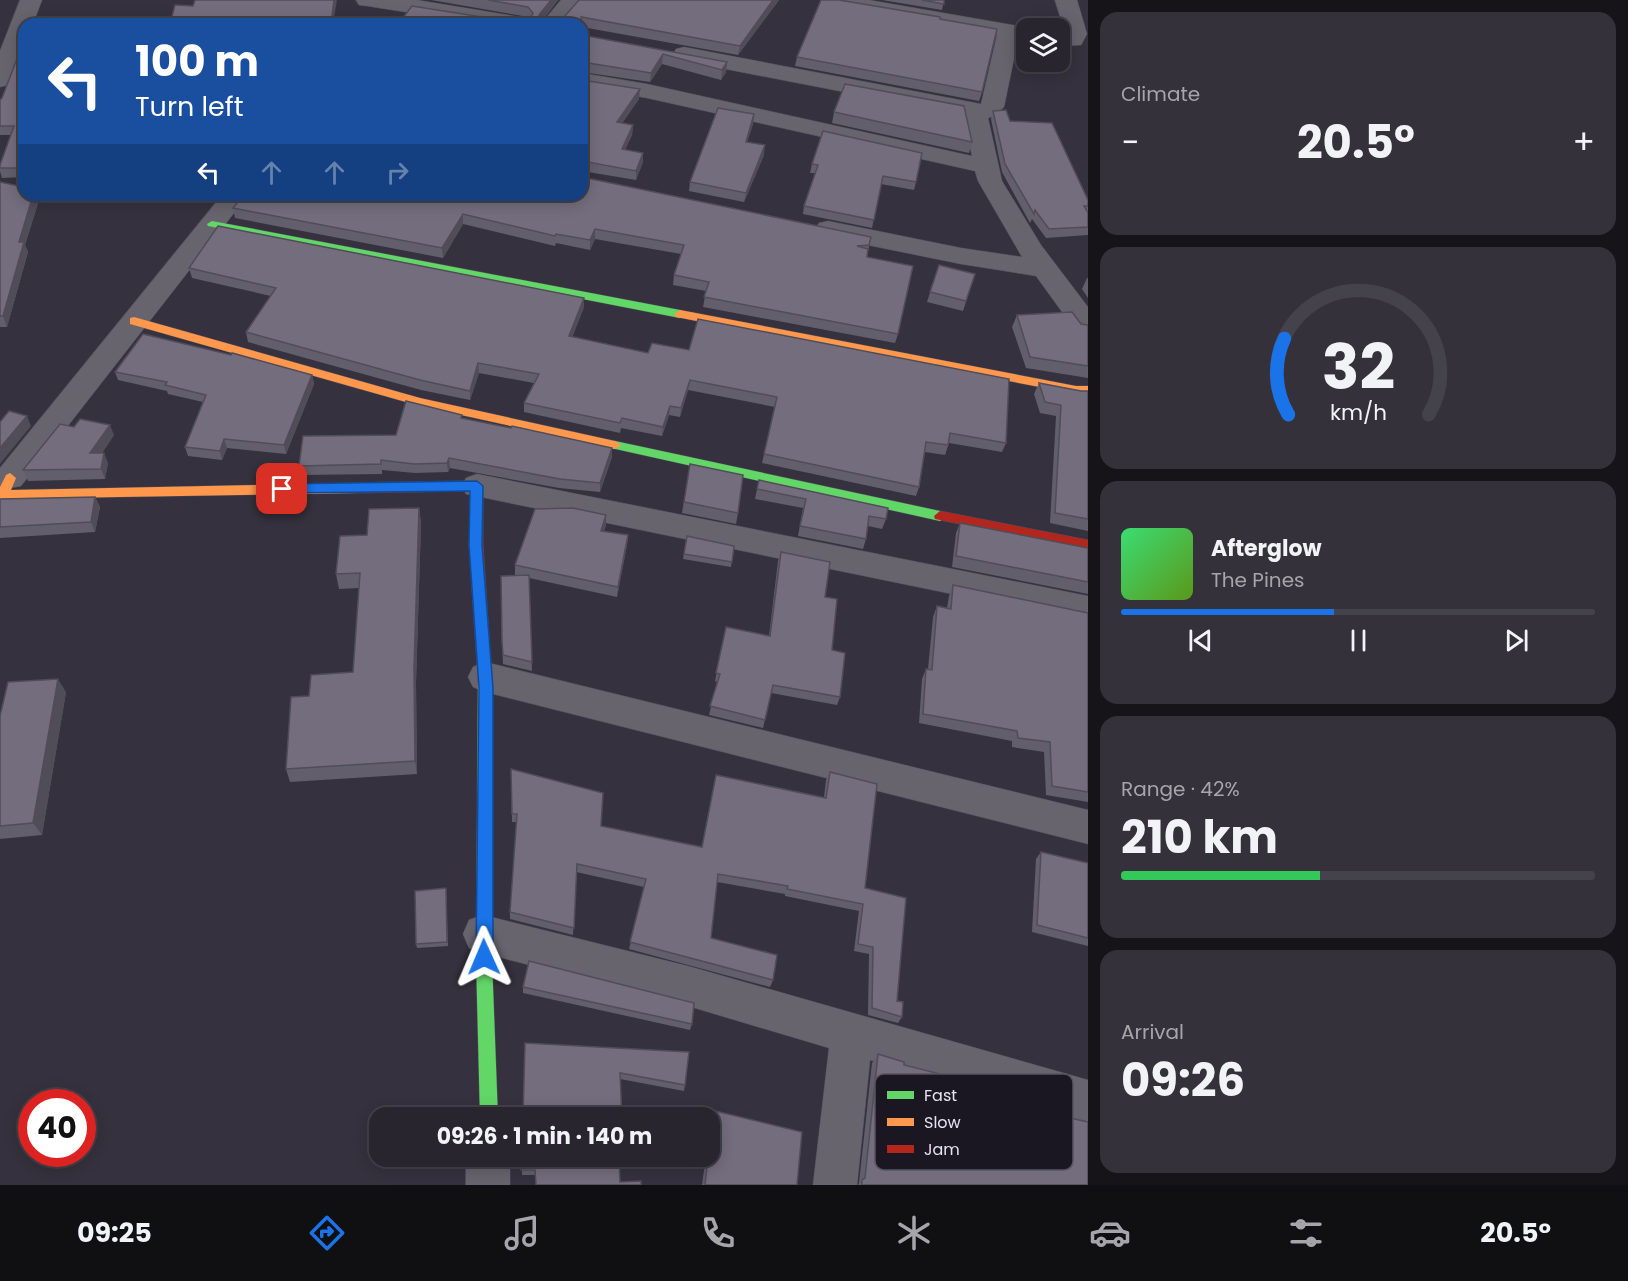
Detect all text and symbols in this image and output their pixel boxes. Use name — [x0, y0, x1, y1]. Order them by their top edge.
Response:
map controls — [1016, 18, 1070, 72]
button: layers — [1016, 18, 1070, 72]
text: 100 m — [135, 32, 259, 91]
icon: left — [36, 42, 114, 120]
text: Climate — [1121, 80, 1200, 108]
text: Turn left — [135, 88, 244, 125]
text: 20.5° — [1297, 111, 1415, 174]
text: − — [1121, 119, 1139, 166]
text: + — [1572, 119, 1595, 166]
icon: left — [192, 156, 225, 189]
icon: ahead — [255, 156, 288, 189]
icon: ahead — [318, 156, 351, 189]
icon: right — [381, 156, 414, 189]
text: 32 — [1321, 323, 1395, 411]
text: km/h — [1329, 397, 1387, 428]
pin — [256, 463, 307, 514]
icon: arrive — [265, 472, 298, 505]
text: Afterglow — [1211, 533, 1322, 564]
text: The Pines — [1211, 566, 1305, 594]
icon: previous — [1184, 624, 1217, 657]
icon: pause — [1342, 624, 1375, 657]
icon: next — [1500, 624, 1533, 657]
text: Range · 42% — [1121, 775, 1240, 803]
text: 210 km — [1121, 806, 1278, 869]
position arrow — [452, 925, 516, 989]
text: Arrival — [1121, 1018, 1184, 1046]
text: 09:26 — [1121, 1049, 1245, 1112]
legend — [875, 1074, 1073, 1170]
text: Fast — [924, 1084, 957, 1107]
speed limit sign: 40 — [18, 1089, 96, 1167]
text: Slow — [924, 1111, 961, 1134]
text: 09:26 · 1 min · 140 m — [437, 1121, 652, 1152]
text: Jam — [924, 1138, 960, 1161]
icon: directions — [306, 1212, 348, 1254]
icon: music — [501, 1212, 543, 1254]
icon: phone — [697, 1212, 739, 1254]
icon: climate — [893, 1212, 935, 1254]
icon: car — [1089, 1212, 1131, 1254]
icon: filters — [1285, 1212, 1327, 1254]
text: 09:25 — [77, 1214, 152, 1251]
text: 20.5° — [1480, 1214, 1551, 1251]

